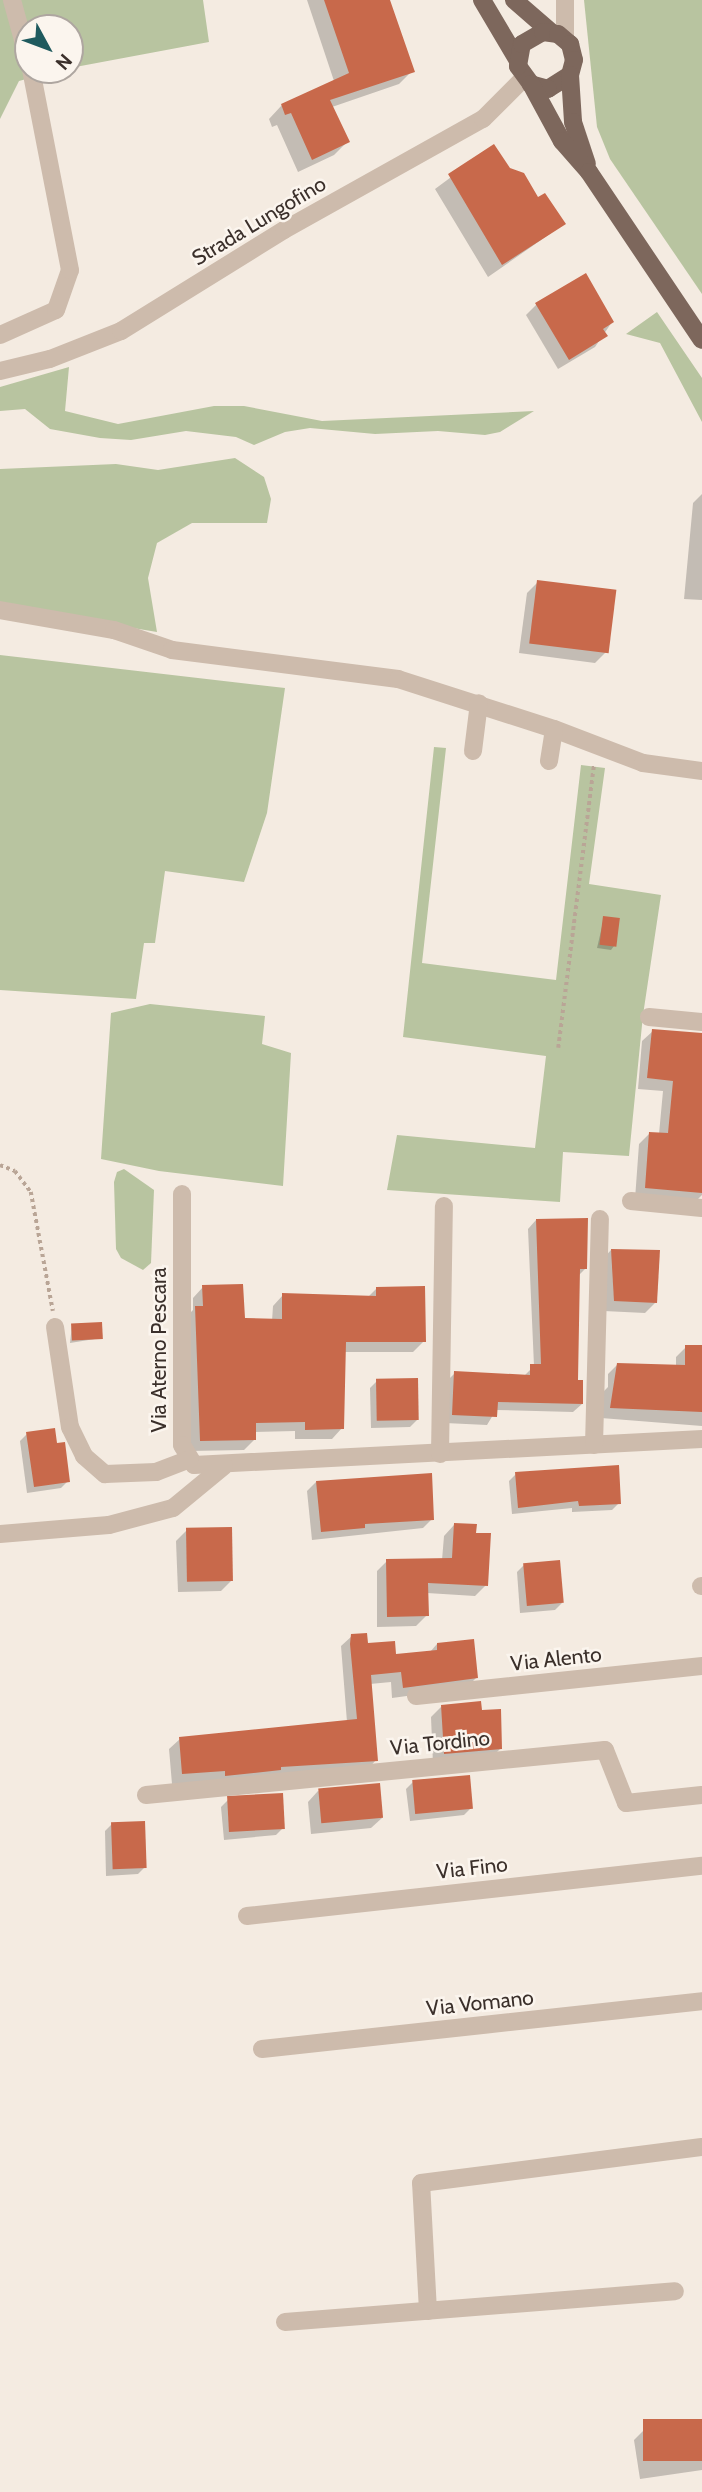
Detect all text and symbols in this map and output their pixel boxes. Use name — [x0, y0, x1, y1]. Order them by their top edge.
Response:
north arrow — [14, 14, 84, 84]
text: N — [51, 49, 77, 74]
street label: Strada Lungofino — [187, 171, 331, 271]
street label: Via Aterno Pescara — [146, 1267, 172, 1433]
street label: Via Alento — [509, 1642, 603, 1676]
street label: Via Tordino — [389, 1725, 491, 1761]
street label: Via Fino — [435, 1852, 509, 1884]
street label: Via Vomano — [425, 1985, 535, 2021]

